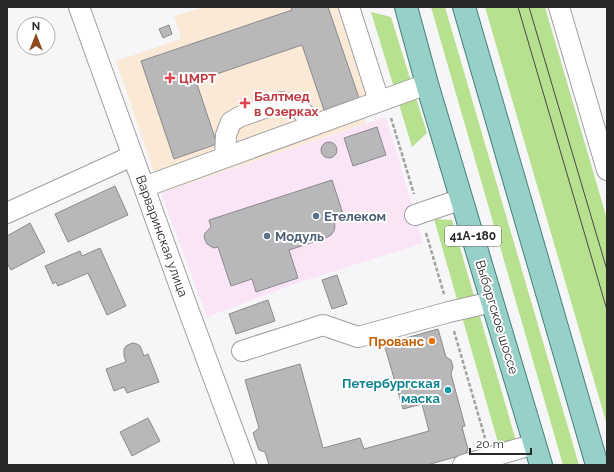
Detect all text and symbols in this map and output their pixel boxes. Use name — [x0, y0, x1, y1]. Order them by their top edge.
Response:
north arrow — [16, 16, 56, 56]
text: N — [32, 20, 40, 33]
place label: ЦМРТ — [179, 71, 216, 86]
marker: ЦМРТ — [164, 72, 176, 84]
place label: Балтмед в Озерках — [254, 89, 319, 119]
marker: Балтмед в Озерках — [239, 97, 251, 109]
street label: Варваринская улица — [133, 173, 191, 299]
place label: Етелеком — [324, 209, 386, 224]
marker: Етелеком — [311, 211, 321, 221]
road number: 41А-180 — [445, 226, 501, 246]
place label: Модуль — [275, 229, 324, 244]
marker: Модуль — [262, 231, 272, 241]
street label: Выборгское шоссе — [473, 258, 522, 376]
place label: Прованс — [368, 334, 425, 349]
marker: Прованс — [427, 336, 437, 346]
place label: Петербургская маска — [342, 376, 441, 406]
marker: Петербургская маска — [443, 385, 453, 395]
scale bar — [470, 430, 531, 456]
text: 20 m — [476, 437, 504, 451]

